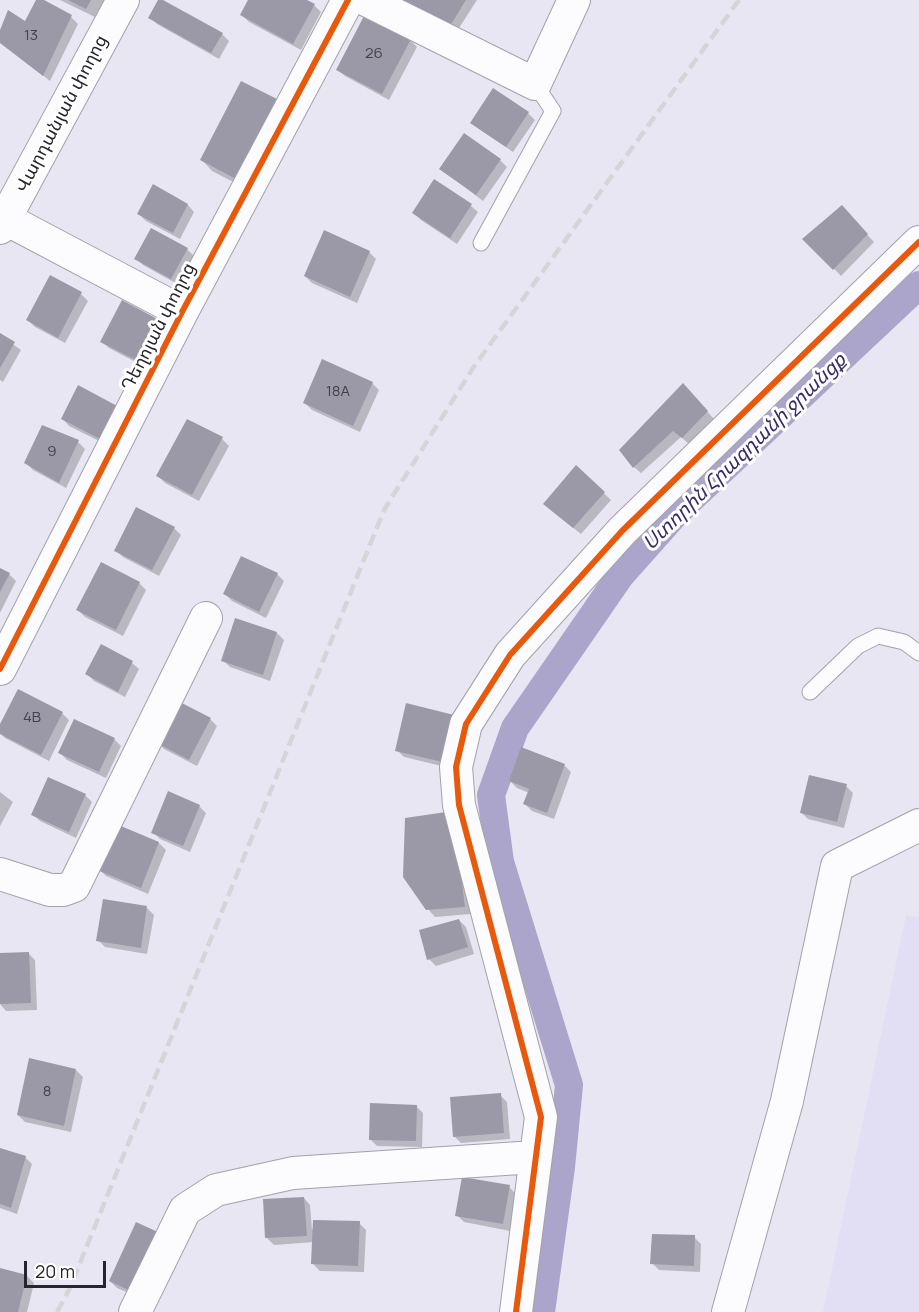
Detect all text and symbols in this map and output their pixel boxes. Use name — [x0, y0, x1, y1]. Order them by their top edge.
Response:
house number: 13 — [24, 27, 38, 45]
street label: Վարդանյան փողոց — [11, 31, 113, 197]
house number: 26 — [365, 45, 383, 63]
street label: Դեղոյան փողոց — [117, 259, 201, 395]
water label: Ստորին Հրազդանի ջրանցք — [638, 348, 852, 556]
house number: 18A — [326, 383, 350, 401]
house number: 9 — [47, 443, 57, 461]
house number: 4B — [23, 709, 41, 727]
house number: 8 — [43, 1083, 51, 1101]
scale bar — [27, 1249, 110, 1287]
text: 20 m — [35, 1259, 75, 1283]

